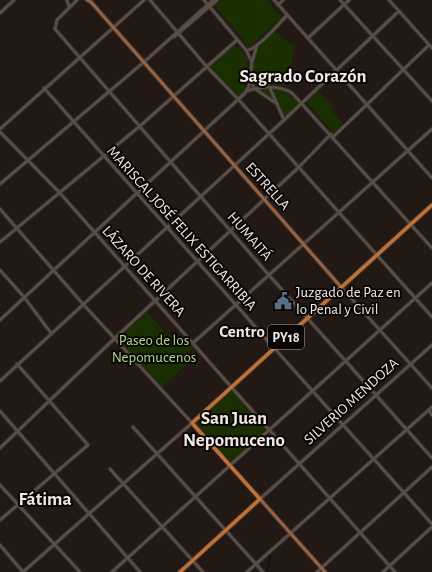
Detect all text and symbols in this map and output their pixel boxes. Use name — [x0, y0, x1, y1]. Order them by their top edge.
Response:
district label: Sagrado Corazón — [239, 67, 367, 86]
street label: MARISCAL JOSÉ FELIX ESTIGARRIBIA — [104, 142, 261, 314]
street label: ESTRELLA — [243, 160, 293, 213]
street label: HUMAITÁ — [225, 208, 276, 264]
street label: LÁZARO DE RIVERA — [99, 222, 190, 320]
place label: Juzgado de Paz en lo Penal y Civil — [296, 285, 401, 317]
public building icon: Juzgado de Paz en lo Penal y Civil — [273, 291, 293, 311]
district label: Centro — [219, 323, 265, 340]
road number: PY18 — [268, 325, 304, 349]
park label: Paseo de los Nepomucenos — [112, 333, 196, 365]
street label: SILVERIO MENDOZA — [301, 355, 402, 448]
district label: San Juan Nepomuceno — [183, 409, 285, 450]
district label: Fátima — [18, 490, 72, 509]

